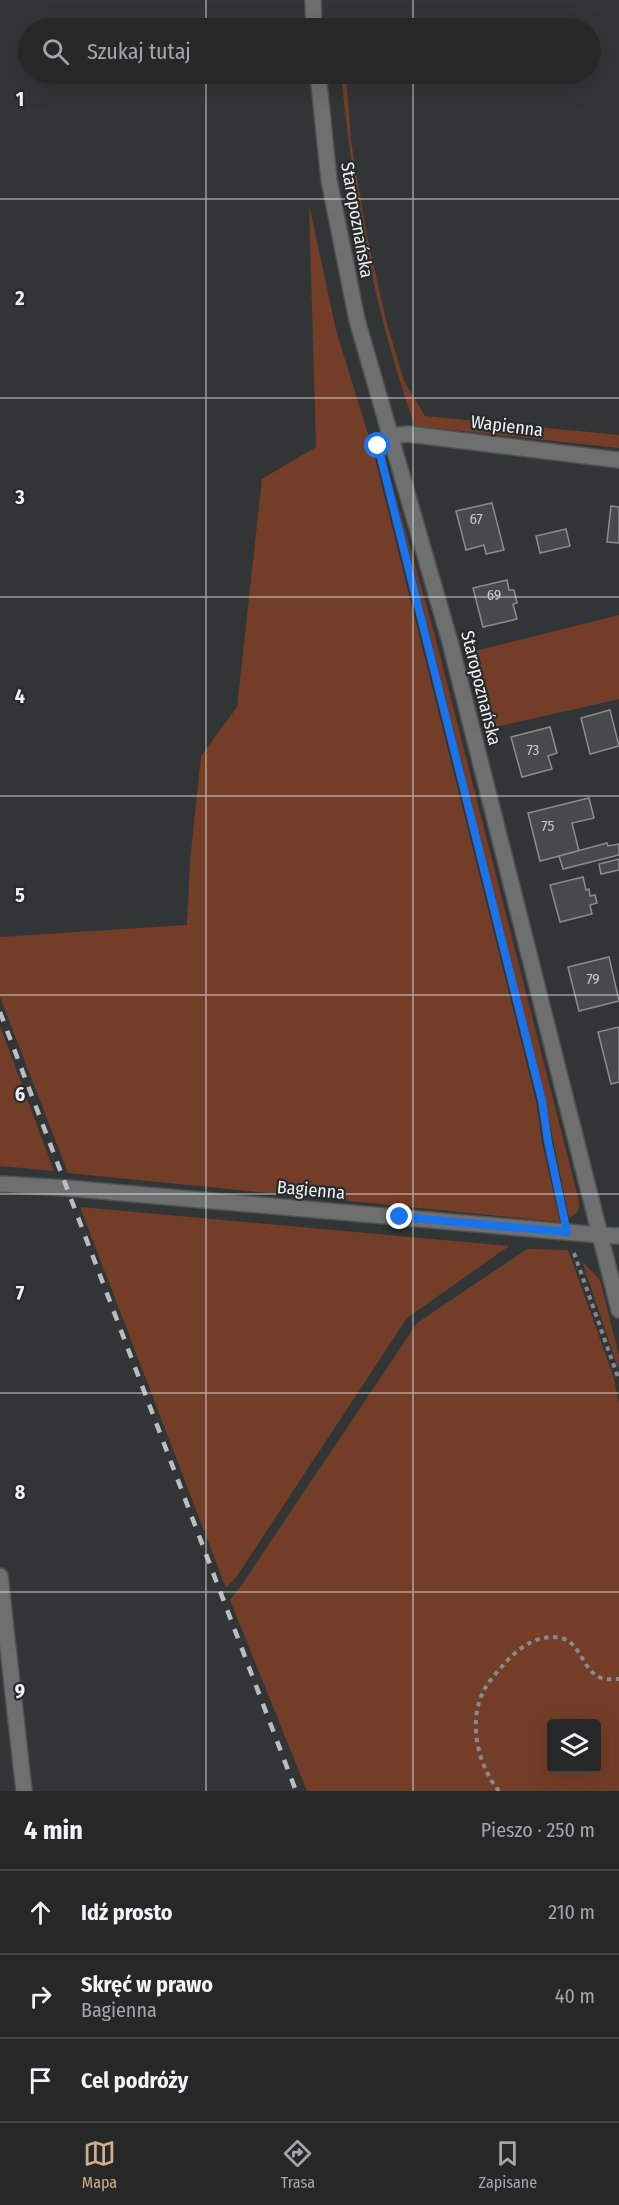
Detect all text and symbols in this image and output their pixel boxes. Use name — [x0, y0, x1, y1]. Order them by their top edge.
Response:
search box — [18, 18, 601, 84]
icon: search — [39, 35, 72, 68]
text: Szukaj tutaj — [87, 38, 191, 65]
text: 1 — [16, 87, 24, 111]
street label: Staropoznańska — [336, 160, 378, 280]
text: 2 — [14, 286, 25, 310]
street label: Wapienna — [470, 411, 545, 441]
route start — [364, 432, 390, 458]
text: 3 — [14, 485, 25, 509]
house number: 67 — [469, 510, 483, 528]
house number: 69 — [487, 586, 501, 604]
street label: Staropoznańska — [456, 628, 506, 748]
text: 4 — [15, 684, 25, 708]
house number: 73 — [527, 741, 540, 759]
house number: 75 — [542, 817, 554, 835]
text: 5 — [15, 883, 25, 907]
house number: 79 — [586, 970, 600, 988]
text: 6 — [15, 1082, 25, 1106]
street label: Bagienna — [276, 1176, 346, 1204]
route end — [386, 1203, 412, 1229]
text: 7 — [16, 1281, 25, 1305]
text: 8 — [15, 1480, 26, 1504]
text: 9 — [15, 1679, 25, 1703]
map controls — [547, 1719, 601, 1773]
button: layers — [547, 1719, 601, 1773]
text: 4 min — [24, 1815, 83, 1846]
text: Pieszo · 250 m — [481, 1818, 595, 1842]
icon: ahead — [24, 1896, 57, 1929]
text: Idź prosto — [81, 1899, 173, 1926]
text: 210 m — [548, 1900, 595, 1924]
text: Skręć w prawo — [81, 1971, 213, 1998]
icon: right — [24, 1980, 57, 2013]
text: 40 m — [555, 1984, 595, 2008]
text: Bagienna — [81, 1998, 157, 2022]
icon: arrive — [24, 2064, 57, 2097]
text: Cel podróży — [81, 2067, 188, 2094]
tab: Mapa — [82, 2137, 117, 2192]
tab: Trasa — [281, 2137, 315, 2192]
tab: Zapisane — [479, 2137, 537, 2192]

